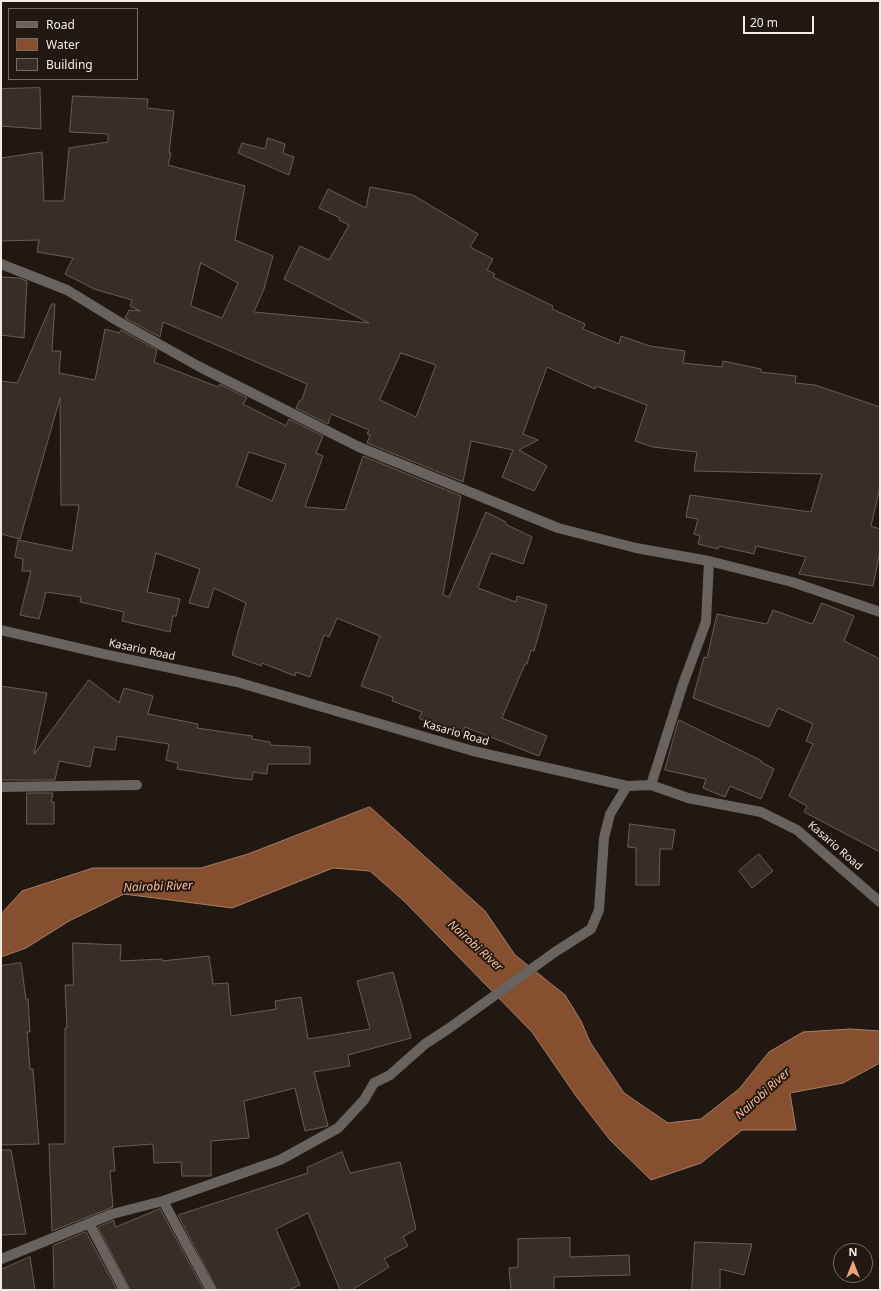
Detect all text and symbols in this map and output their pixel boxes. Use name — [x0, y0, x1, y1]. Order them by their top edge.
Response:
legend — [8, 8, 138, 80]
scale bar — [745, 8, 816, 34]
text: 20 m — [750, 14, 778, 31]
text: Road — [46, 16, 75, 33]
text: Water — [46, 36, 80, 53]
text: Building — [46, 56, 93, 73]
street label: Kasario Road — [107, 637, 177, 663]
street label: Kasario Road — [422, 717, 490, 749]
street label: Kasario Road — [805, 819, 865, 873]
water label: Nairobi River — [123, 879, 193, 895]
water label: Nairobi River — [444, 918, 506, 974]
water label: Nairobi River — [732, 1066, 794, 1122]
north arrow — [833, 1243, 873, 1283]
text: N — [849, 1244, 857, 1259]

